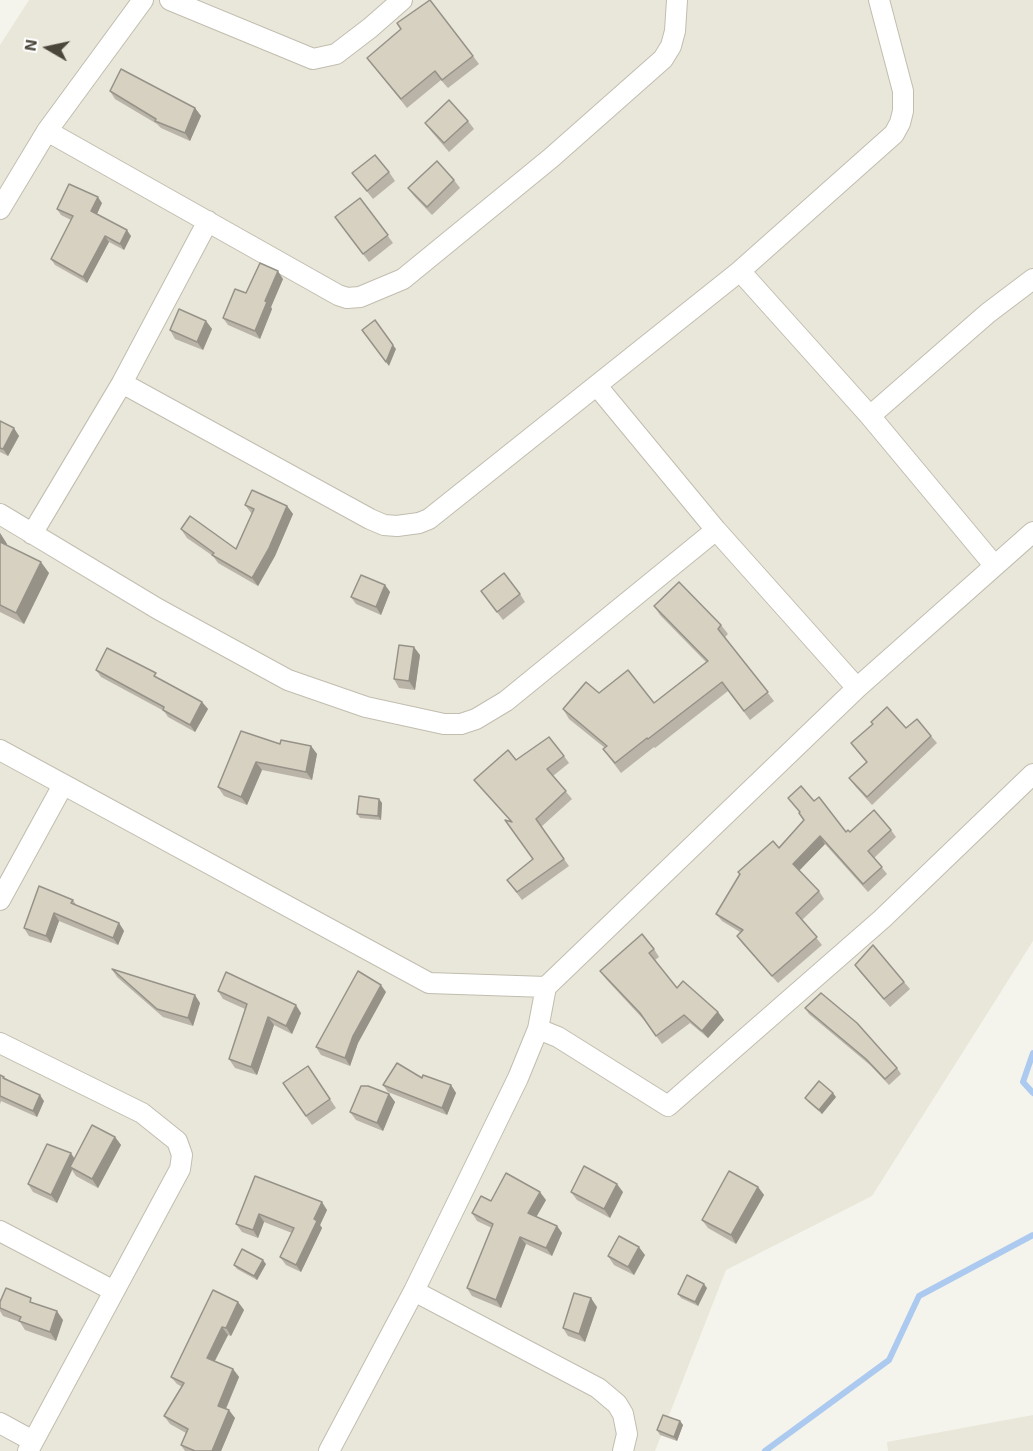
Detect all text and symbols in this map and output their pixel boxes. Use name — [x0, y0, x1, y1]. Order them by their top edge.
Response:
north arrow — [18, 18, 78, 78]
text: N — [19, 38, 40, 52]

